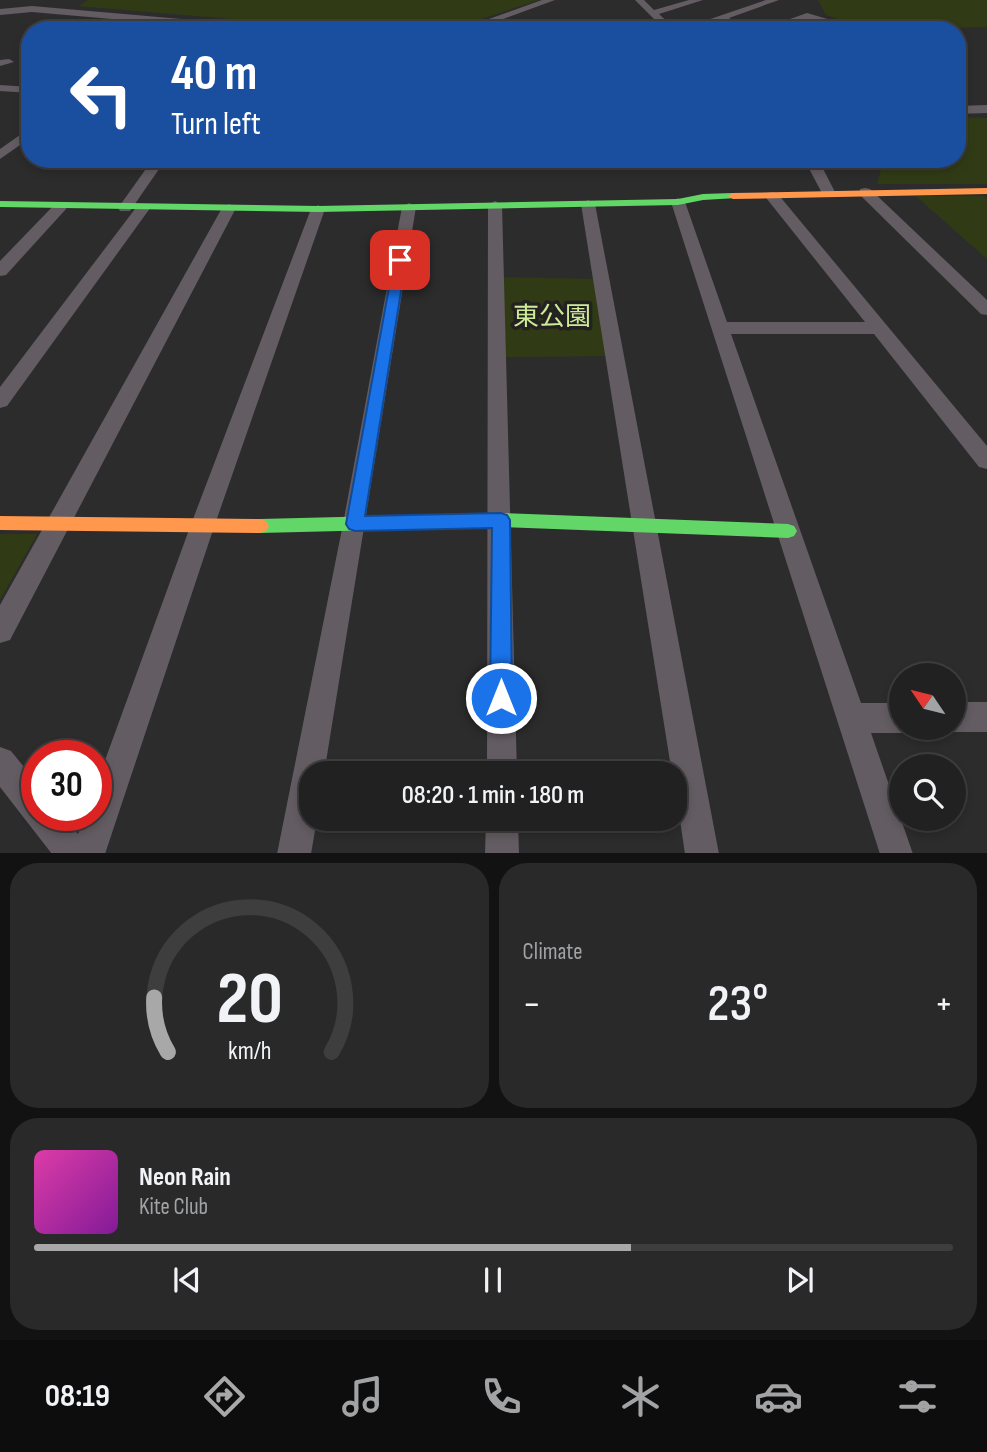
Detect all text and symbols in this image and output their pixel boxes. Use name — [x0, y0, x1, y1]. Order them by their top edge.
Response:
text: 40 m — [171, 45, 257, 104]
icon: left — [56, 49, 147, 140]
text: Turn left — [171, 105, 261, 144]
pin — [370, 230, 430, 290]
icon: arrive — [381, 241, 419, 279]
park label: 東公園 — [513, 302, 591, 333]
position arrow — [464, 661, 538, 735]
north arrow — [889, 663, 966, 740]
map controls — [889, 663, 966, 831]
speed limit sign: 30 — [21, 740, 112, 831]
button: search — [889, 754, 966, 831]
text: 08:20 · 1 min · 180 m — [402, 780, 584, 811]
text: Climate — [523, 938, 582, 966]
text: 20 — [216, 956, 283, 1044]
text: 23° — [707, 973, 768, 1036]
text: − — [523, 982, 541, 1027]
text: + — [934, 982, 953, 1027]
text: km/h — [228, 1035, 271, 1066]
text: Neon Rain — [139, 1162, 231, 1193]
text: Kite Club — [139, 1193, 208, 1221]
icon: previous — [168, 1261, 206, 1299]
icon: pause — [474, 1261, 512, 1299]
icon: next — [781, 1261, 819, 1299]
icon: directions — [200, 1372, 249, 1421]
icon: music — [338, 1372, 387, 1421]
icon: phone — [477, 1372, 526, 1421]
icon: climate — [616, 1372, 665, 1421]
icon: car — [754, 1372, 803, 1421]
icon: filters — [893, 1372, 942, 1421]
text: 08:19 — [45, 1377, 110, 1416]

